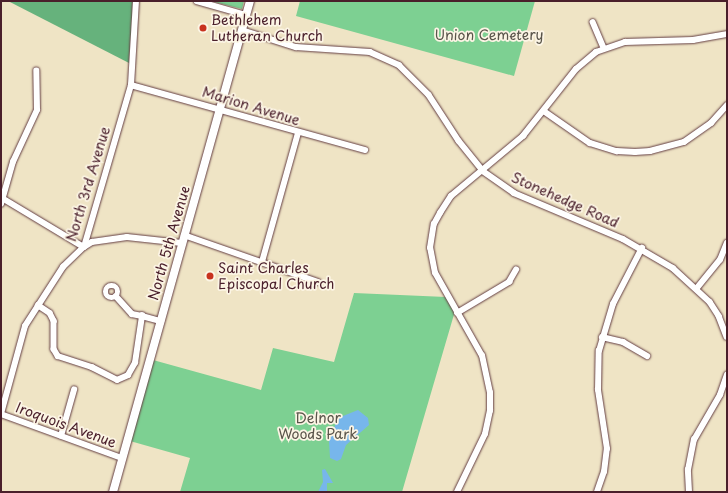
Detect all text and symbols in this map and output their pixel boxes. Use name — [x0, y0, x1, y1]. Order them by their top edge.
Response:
place label: Bethlehem Lutheran Church — [211, 12, 323, 44]
marker: Bethlehem Lutheran Church — [198, 23, 208, 33]
park label: Union Cemetery — [434, 27, 544, 43]
street label: Marion Avenue — [200, 83, 302, 129]
street label: North 3rd Avenue — [62, 124, 114, 244]
street label: Stonehedge Road — [509, 169, 621, 231]
street label: North 5th Avenue — [145, 184, 193, 302]
place label: Saint Charles Episcopal Church — [218, 260, 334, 292]
marker: Saint Charles Episcopal Church — [205, 271, 215, 281]
street label: Iroquois Avenue — [14, 399, 118, 451]
park label: Delnor Woods Park — [278, 410, 358, 442]

